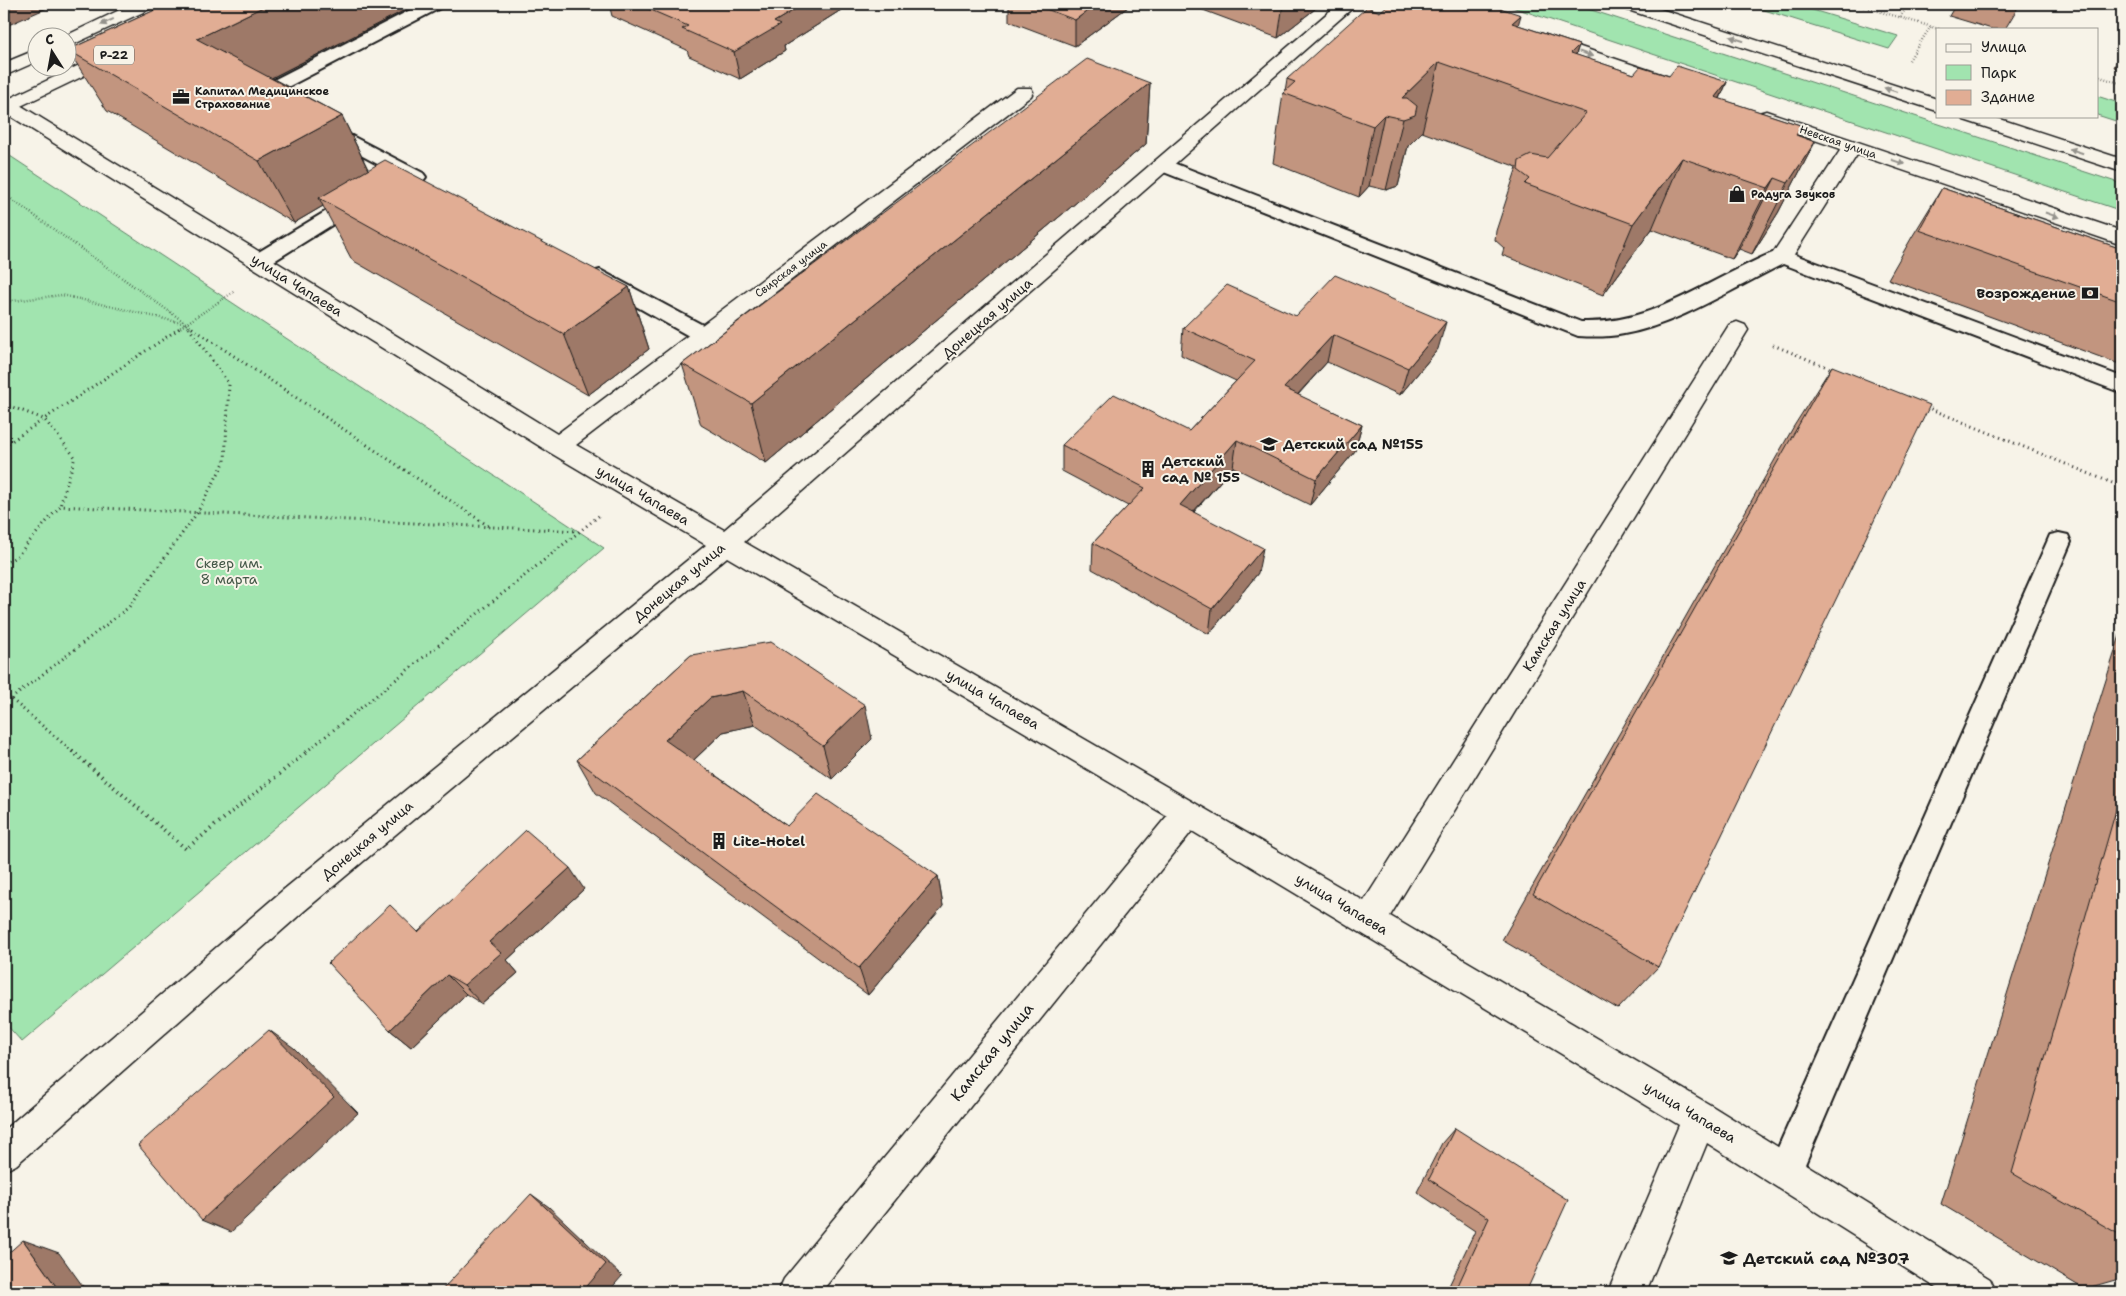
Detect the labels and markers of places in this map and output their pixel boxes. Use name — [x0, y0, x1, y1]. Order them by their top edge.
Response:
place label: Капитал Медицинское Страхование — [195, 84, 329, 112]
office icon: Капитал Медицинское Страхование — [171, 87, 191, 107]
shop icon: Радуга Звуков — [1727, 184, 1747, 204]
place label: Радуга Звуков — [1751, 187, 1835, 202]
bank icon: Возрождение — [2080, 283, 2100, 303]
place label: Возрождение — [1976, 284, 2076, 302]
school or university icon: Детский сад №155 — [1259, 434, 1279, 454]
place label: Детский сад №155 — [1283, 435, 1423, 453]
place label: Детский сад № 155 — [1162, 452, 1240, 486]
building icon: Детский сад № 155 — [1138, 459, 1158, 479]
building icon: Lite-Hotel — [709, 831, 729, 851]
place label: Lite-Hotel — [733, 832, 805, 850]
school or university icon: Детский сад №307 — [1719, 1248, 1739, 1268]
place label: Детский сад №307 — [1743, 1248, 1909, 1269]

